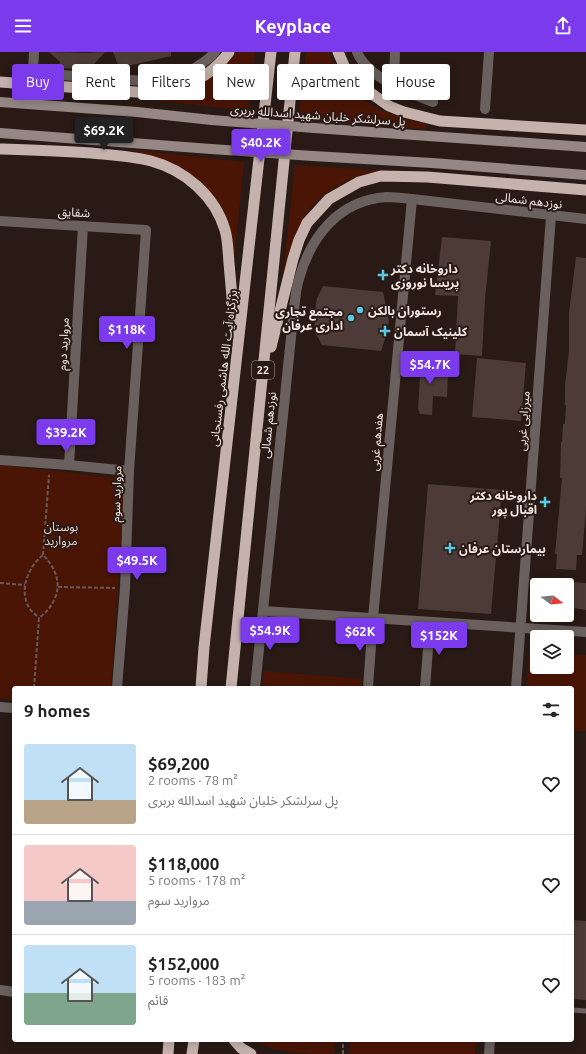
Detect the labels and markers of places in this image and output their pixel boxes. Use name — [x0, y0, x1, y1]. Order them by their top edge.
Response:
pin: $69.2K — [71, 117, 137, 151]
pin: $40.2K — [228, 129, 294, 163]
place label: داروخانه دکتر پریسا نوروزی — [390, 262, 459, 291]
marker: داروخانه دکتر پریسا نوروزی — [378, 270, 388, 280]
place label: رستوران بالکن — [368, 304, 442, 318]
place label: مجتمع تجاری اداری عرفان — [275, 305, 343, 333]
marker: رستوران بالکن — [355, 305, 365, 315]
marker: مجتمع تجاری اداری عرفان — [346, 313, 356, 323]
pin: $118K — [99, 316, 155, 350]
marker: کلینیک آسمان — [379, 325, 391, 337]
place label: کلینیک آسمان — [394, 325, 468, 339]
pin: $54.7K — [397, 351, 463, 385]
pin: $39.2K — [33, 419, 99, 453]
place label: داروخانه دکتر اقبال پور — [469, 489, 537, 518]
marker: داروخانه دکتر اقبال پور — [540, 497, 550, 507]
marker: بیمارستان عرفان — [444, 542, 456, 554]
place label: بیمارستان عرفان — [459, 542, 546, 556]
pin: $49.5K — [104, 547, 170, 581]
pin: $54.9K — [237, 617, 303, 651]
pin: $62K — [336, 618, 384, 652]
pin: $152K — [411, 622, 467, 656]

